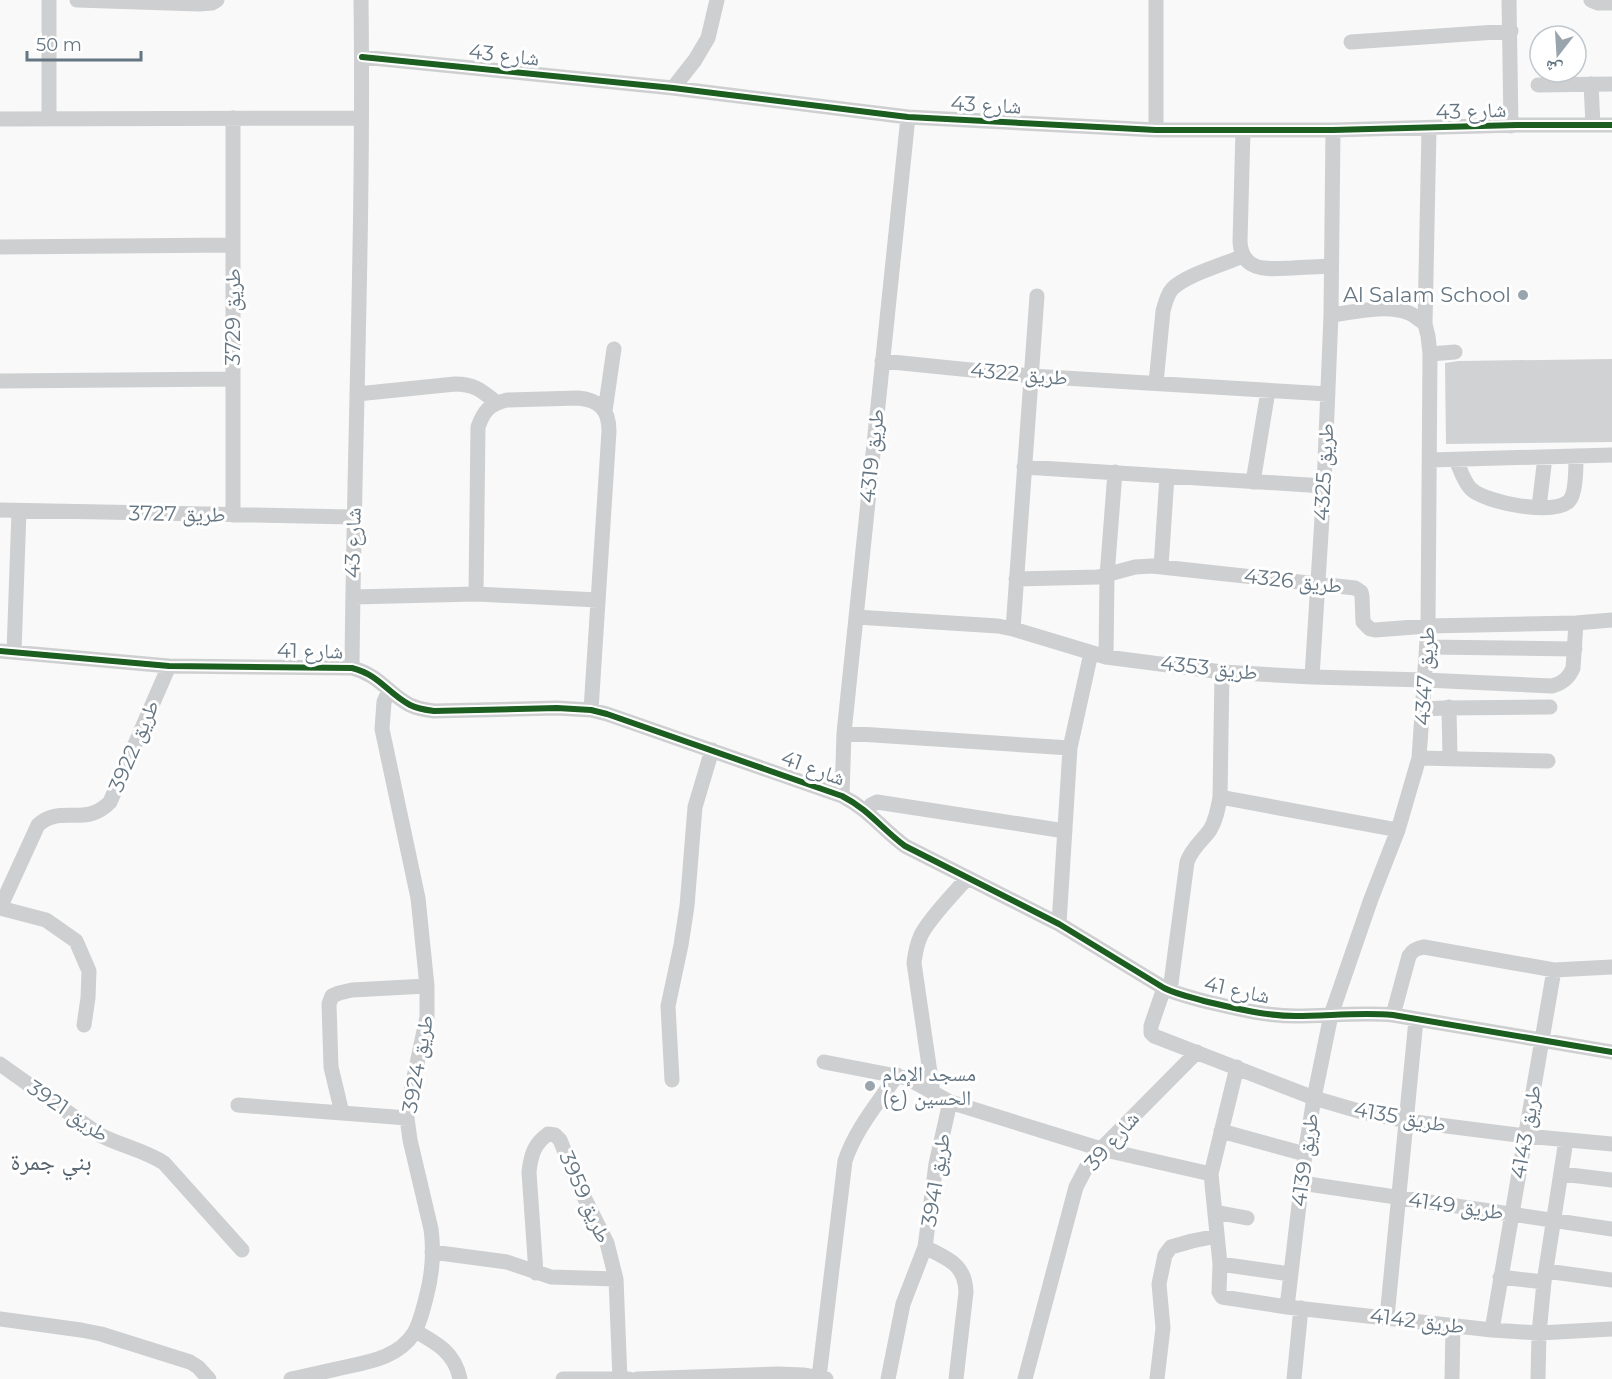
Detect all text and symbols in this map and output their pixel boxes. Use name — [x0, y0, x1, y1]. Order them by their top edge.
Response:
scale bar — [27, 24, 141, 62]
north arrow — [1528, 24, 1588, 84]
text: 50 m — [36, 34, 82, 56]
street label: شارع 43 — [467, 38, 541, 72]
text: ش — [1543, 56, 1565, 79]
street label: شارع 43 — [950, 90, 1022, 120]
street label: شارع 43 — [1435, 97, 1507, 125]
street label: طريق 3729 — [220, 268, 246, 366]
place label: Al Salam School — [1343, 282, 1511, 307]
marker: Al Salam School — [1516, 288, 1530, 302]
street label: طريق 4322 — [969, 357, 1069, 391]
street label: طريق 4319 — [854, 408, 890, 504]
street label: طريق 4325 — [1308, 423, 1340, 521]
street label: طريق 3727 — [128, 500, 226, 528]
street label: شارع 43 — [339, 507, 367, 579]
street label: طريق 4326 — [1243, 563, 1343, 599]
street label: طريق 4347 — [1409, 626, 1441, 726]
street label: شارع 41 — [277, 637, 343, 665]
street label: طريق 4353 — [1159, 650, 1259, 686]
street label: طريق 3922 — [103, 696, 165, 796]
street label: شارع 41 — [777, 744, 849, 792]
street label: شارع 41 — [1202, 970, 1272, 1010]
street label: طريق 3924 — [397, 1013, 439, 1115]
place label: مسجد الإمام الحسين (ع) — [882, 1061, 976, 1111]
street label: طريق 3921 — [22, 1074, 114, 1148]
marker: مسجد الإمام الحسين (ع) — [863, 1079, 877, 1093]
street label: طريق 4143 — [1505, 1083, 1547, 1181]
street label: طريق 4135 — [1352, 1096, 1448, 1138]
street label: شارع 39 — [1079, 1106, 1145, 1176]
street label: طريق 4139 — [1286, 1112, 1324, 1208]
street label: طريق 3941 — [916, 1131, 956, 1229]
district label: بني جمرة — [10, 1147, 92, 1181]
street label: طريق 3959 — [553, 1147, 617, 1247]
street label: طريق 4149 — [1407, 1186, 1505, 1226]
street label: طريق 4142 — [1368, 1302, 1466, 1340]

